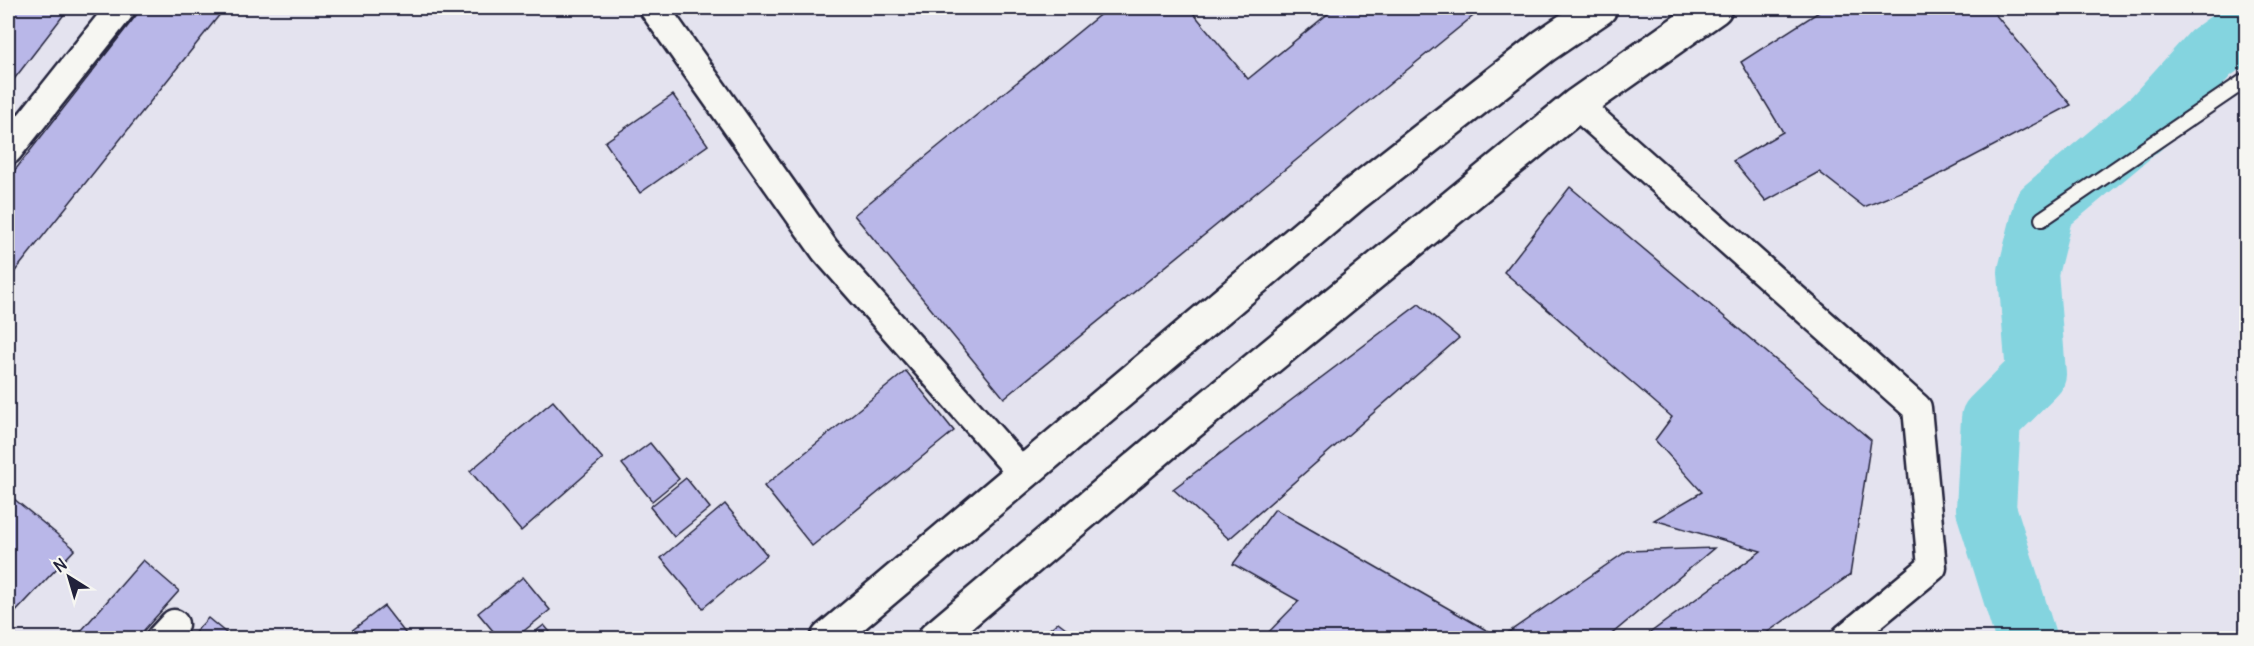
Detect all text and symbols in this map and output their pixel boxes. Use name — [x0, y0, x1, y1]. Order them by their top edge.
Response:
north arrow — [39, 547, 99, 607]
text: N — [50, 554, 70, 576]

